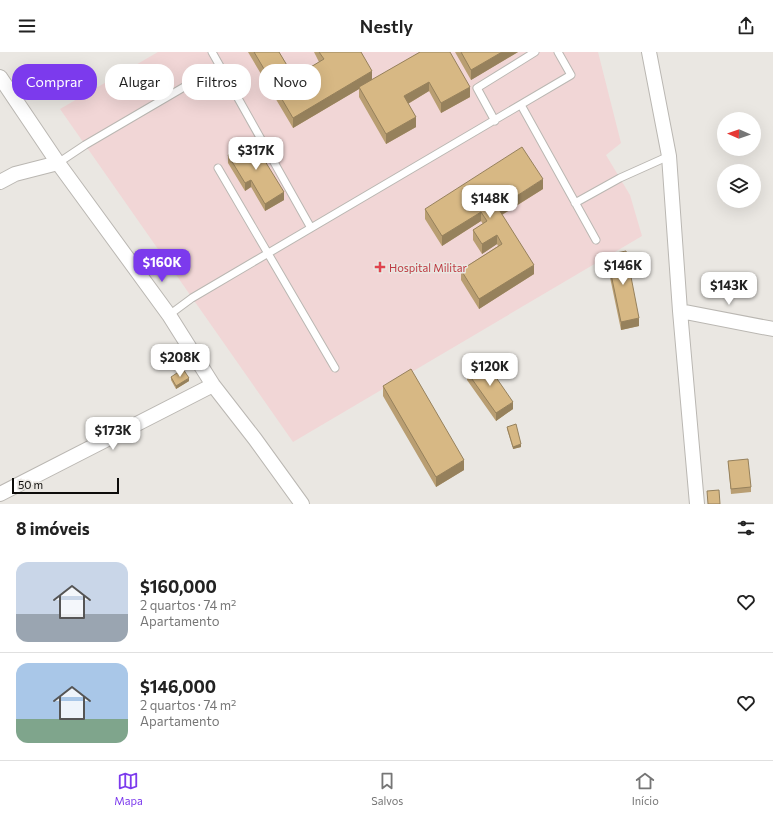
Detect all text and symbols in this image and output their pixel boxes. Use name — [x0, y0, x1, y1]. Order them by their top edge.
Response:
icon: menu — [16, 15, 38, 37]
text: Nestly — [360, 15, 413, 37]
icon: share — [735, 15, 757, 37]
chip: Comprar — [12, 64, 97, 100]
chip: Alugar — [105, 64, 174, 100]
chip: Filtros — [182, 64, 251, 100]
chip: Novo — [259, 64, 321, 100]
north arrow — [717, 112, 761, 156]
map controls — [717, 112, 761, 208]
pin: $317K — [228, 137, 284, 171]
text: $317K — [237, 142, 275, 158]
button: layers — [717, 164, 761, 208]
pin: $148K — [462, 185, 518, 219]
text: $148K — [471, 190, 509, 206]
pin: $160K — [134, 249, 190, 283]
pin: $146K — [595, 252, 651, 286]
text: $160K — [142, 254, 182, 270]
text: $146K — [604, 257, 642, 273]
marker: Hospital Militar — [374, 261, 386, 273]
place label: Hospital Militar — [389, 261, 467, 274]
pin: $143K — [701, 272, 757, 306]
text: $143K — [710, 277, 748, 293]
pin: $208K — [152, 344, 208, 378]
text: $208K — [160, 349, 200, 365]
pin: $120K — [462, 353, 518, 387]
text: $120K — [471, 358, 509, 374]
pin: $173K — [85, 417, 141, 451]
text: $173K — [94, 422, 132, 438]
scale bar — [12, 476, 119, 495]
text: 50 m — [18, 478, 43, 491]
icon: filters — [735, 517, 757, 539]
text: 8 imóveis — [16, 518, 90, 539]
text: $160,000 — [140, 576, 217, 597]
icon: home — [48, 578, 96, 626]
icon: heart — [735, 591, 757, 613]
text: 2 quartos · 74 m² — [140, 597, 236, 613]
text: Apartamento — [140, 613, 219, 629]
text: $146,000 — [140, 676, 216, 697]
icon: home — [48, 679, 96, 727]
icon: heart — [735, 692, 757, 714]
text: 2 quartos · 74 m² — [140, 697, 236, 713]
text: Apartamento — [140, 713, 219, 729]
tab: Mapa — [114, 770, 143, 807]
tab: Salvos — [371, 770, 403, 807]
tab: Início — [632, 770, 659, 807]

